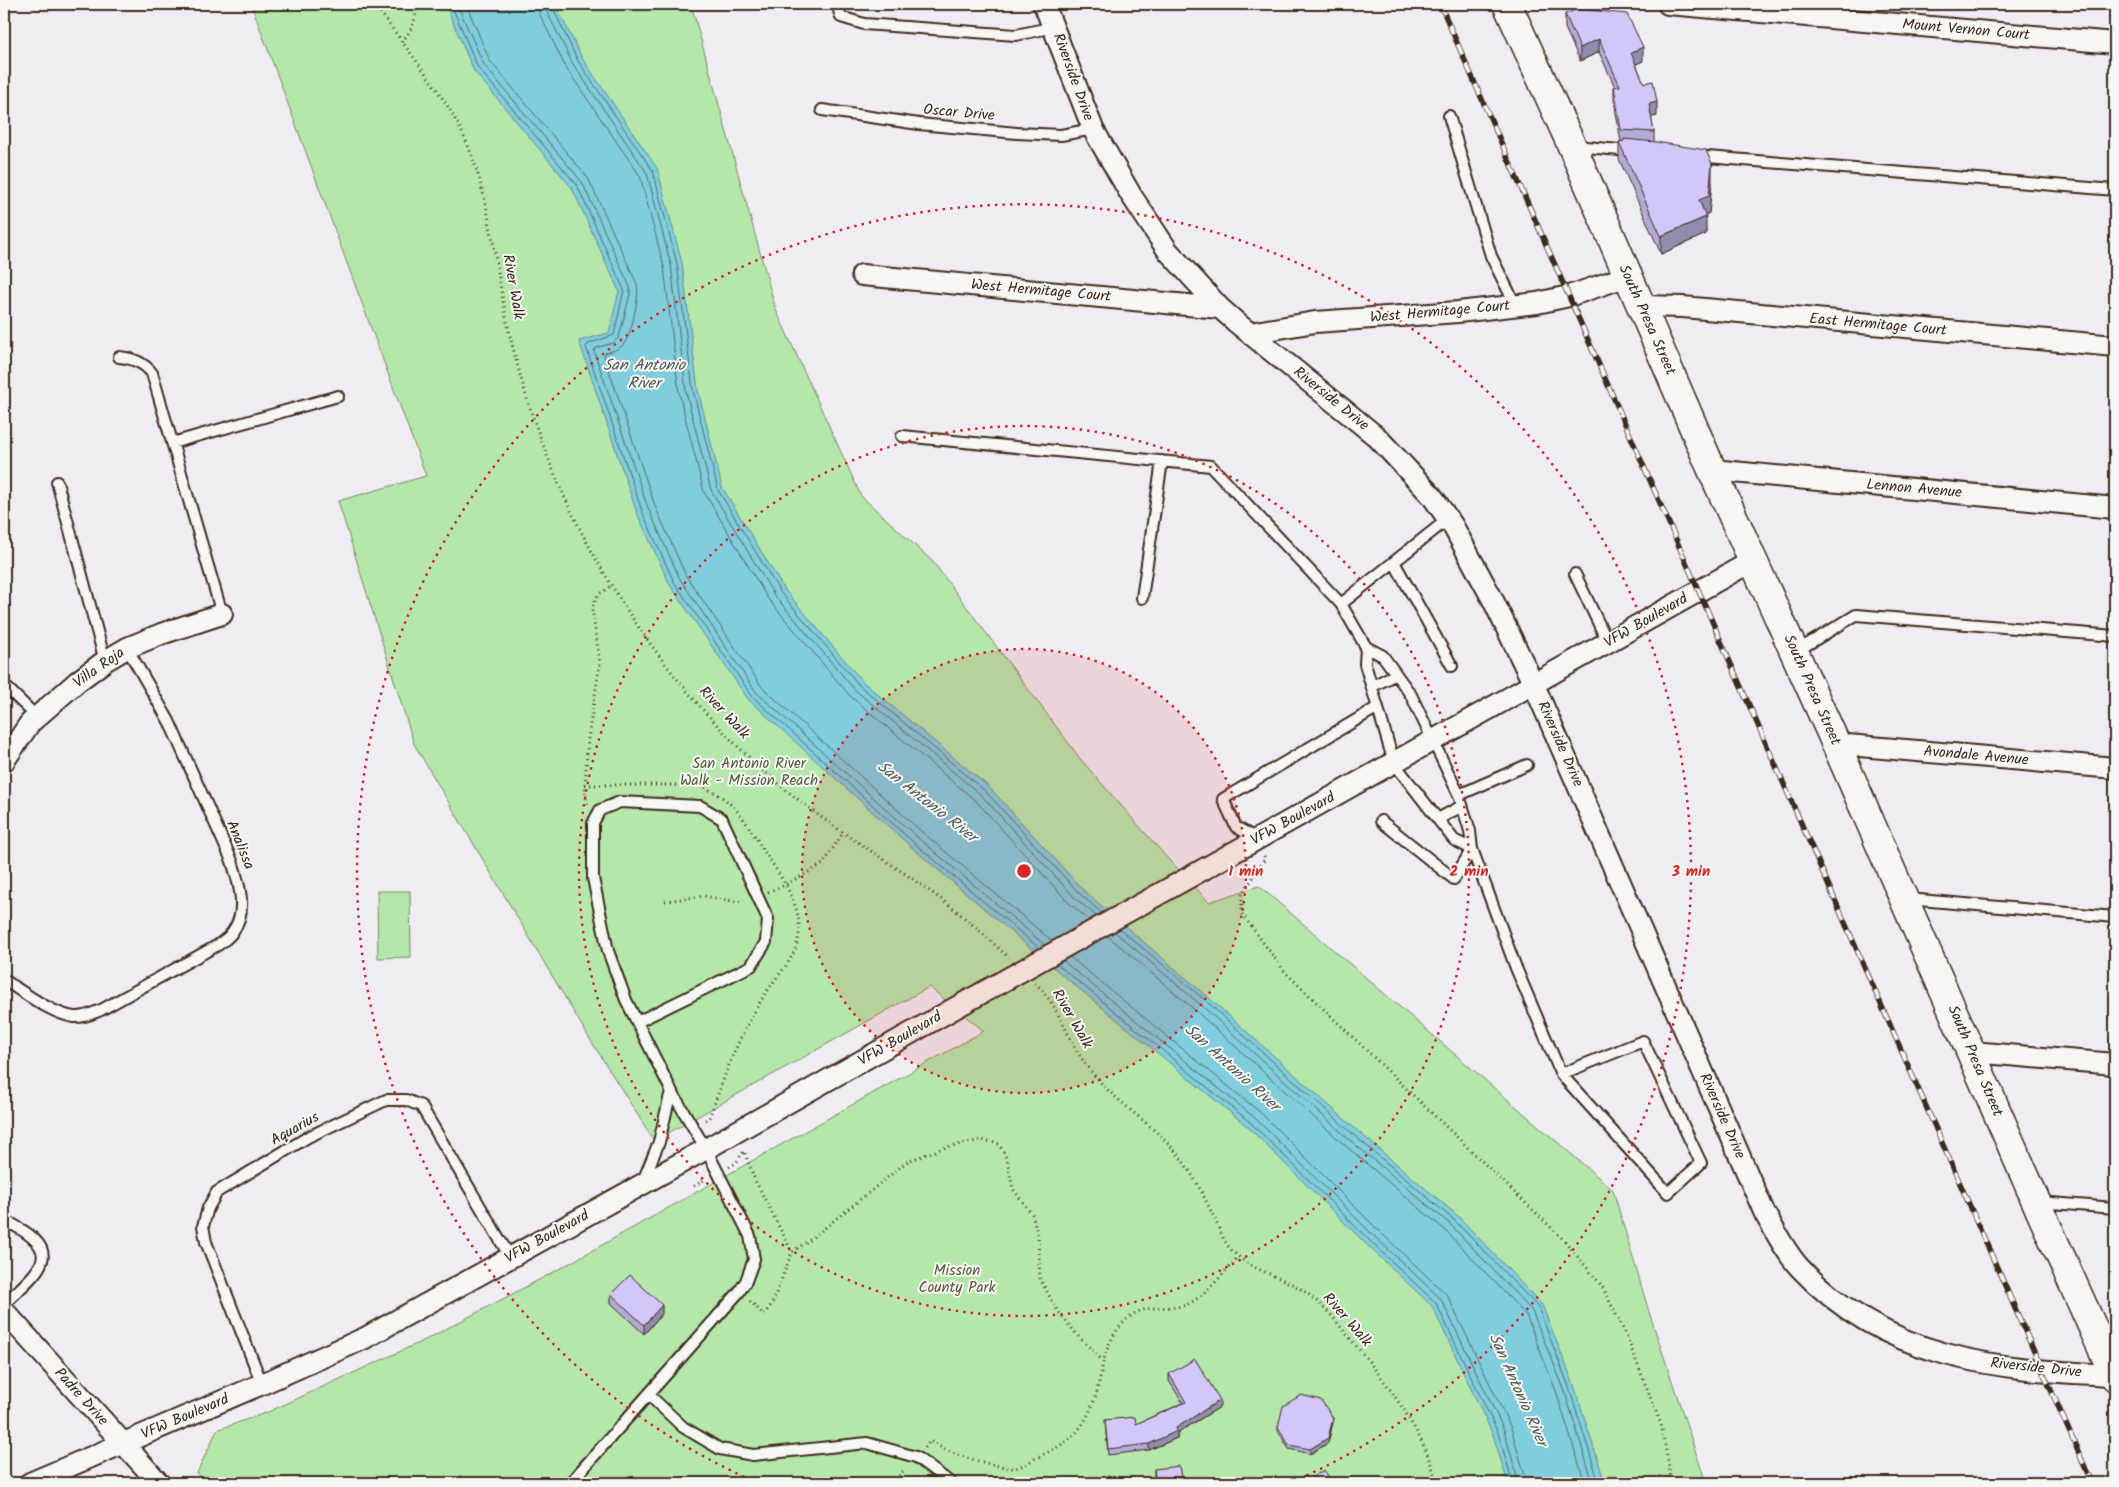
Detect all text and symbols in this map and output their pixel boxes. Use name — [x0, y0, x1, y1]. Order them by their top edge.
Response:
street label: Mount Vernon Court — [1901, 12, 2031, 48]
street label: Riverside Drive — [1046, 30, 1100, 124]
street label: Oscar Drive — [922, 98, 996, 128]
street label: River Walk — [495, 252, 531, 322]
street label: South Presa Street — [1612, 261, 1682, 379]
street label: West Hermitage Court — [970, 273, 1112, 309]
street label: West Hermitage Court — [1369, 294, 1511, 330]
street label: East Hermitage Court — [1808, 307, 1948, 343]
water label: San Antonio River — [603, 353, 687, 396]
street label: Riverside Drive — [1288, 361, 1374, 437]
street label: Lennon Avenue — [1865, 473, 1963, 505]
street label: VFW Boulevard — [1600, 587, 1693, 655]
street label: South Presa Street — [1777, 631, 1847, 749]
street label: Villa Roja — [68, 641, 130, 695]
street label: River Walk — [693, 681, 756, 746]
street label: Riverside Drive — [1530, 697, 1590, 791]
street label: Avondale Avenue — [1922, 739, 2030, 773]
park label: San Antonio River Walk - Mission Reach — [680, 752, 818, 793]
water label: San Antonio River — [872, 755, 985, 851]
street label: VFW Boulevard — [1246, 786, 1340, 852]
street label: Analissa — [219, 817, 261, 873]
text: 1 min — [1229, 860, 1263, 884]
text: 2 min — [1449, 860, 1489, 884]
text: 3 min — [1671, 860, 1710, 884]
centre of rings — [1015, 862, 1033, 880]
street label: River Walk — [1045, 984, 1099, 1054]
street label: South Presa Street — [1941, 1001, 2009, 1121]
street label: VFW Boulevard — [854, 1005, 947, 1073]
water label: San Antonio River — [1179, 1018, 1288, 1120]
street label: Riverside Drive — [1692, 1069, 1752, 1163]
street label: Aquarius — [266, 1105, 324, 1152]
street label: VFW Boulevard — [500, 1204, 594, 1270]
park label: Mission County Park — [918, 1259, 996, 1300]
street label: River Walk — [1316, 1287, 1378, 1353]
water label: San Antonio River — [1482, 1330, 1556, 1454]
street label: Riverside Drive — [1989, 1351, 2083, 1385]
street label: Padre Drive — [48, 1362, 114, 1432]
street label: VFW Boulevard — [137, 1388, 233, 1446]

